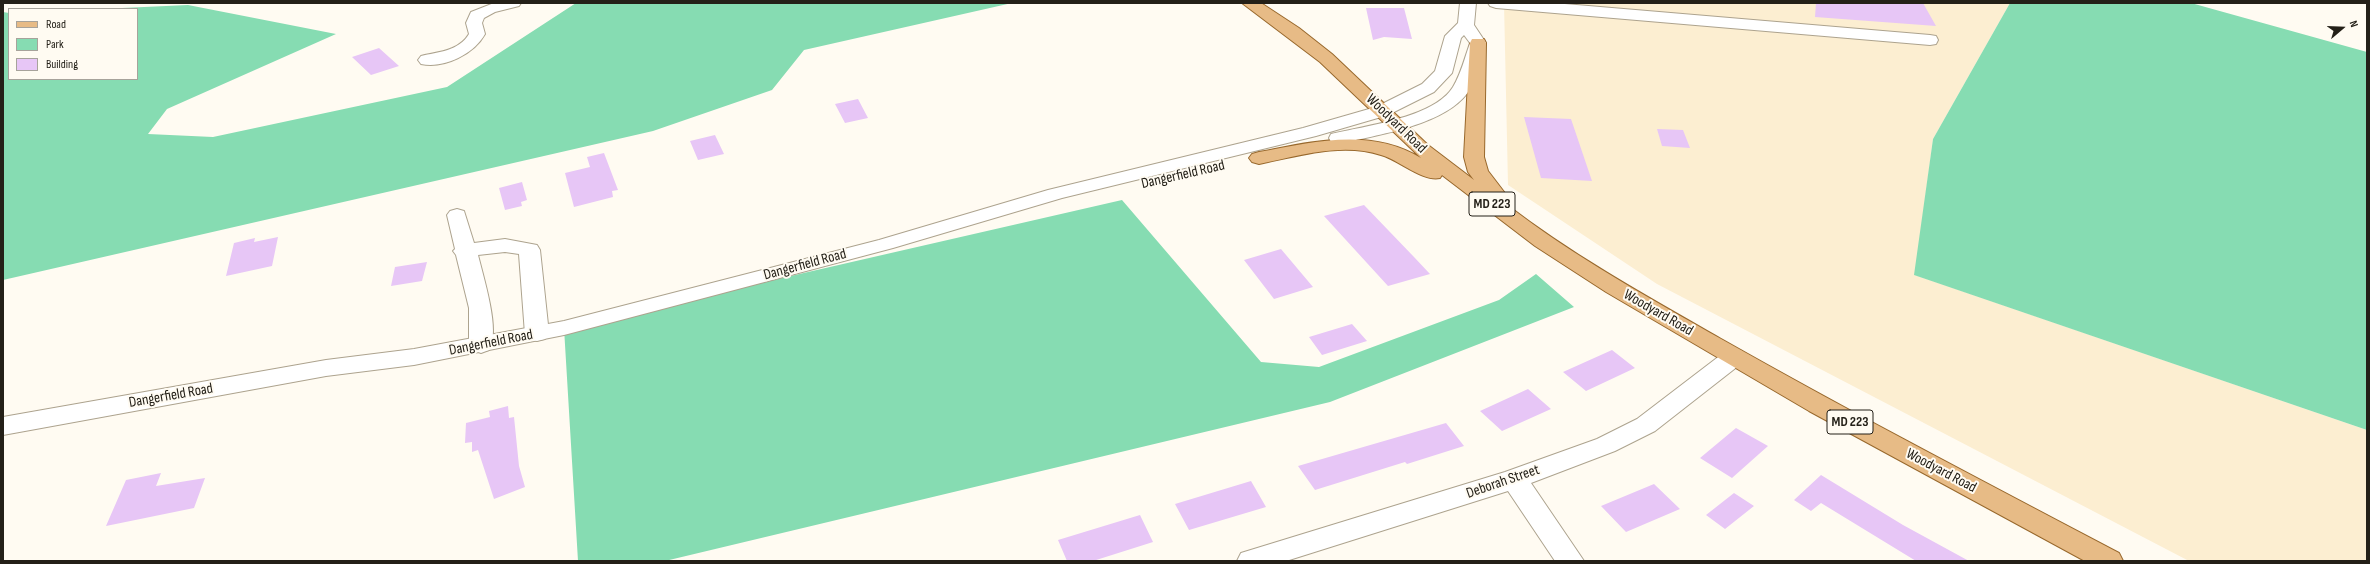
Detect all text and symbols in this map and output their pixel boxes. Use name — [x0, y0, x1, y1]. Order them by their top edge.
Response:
legend — [8, 8, 138, 80]
north arrow — [2322, 8, 2362, 48]
text: Road — [46, 17, 66, 32]
text: N — [2347, 19, 2361, 29]
text: Park — [46, 37, 64, 52]
text: Building — [46, 57, 78, 72]
street label: Woodyard Road — [1362, 91, 1430, 157]
street label: Dangerfield Road — [1140, 157, 1226, 193]
road number: MD 223 — [1469, 192, 1515, 216]
street label: Dangerfield Road — [762, 245, 848, 285]
street label: Woodyard Road — [1620, 286, 1696, 340]
street label: Dangerfield Road — [448, 326, 534, 360]
street label: Dangerfield Road — [128, 380, 214, 412]
road number: MD 223 — [1827, 410, 1873, 434]
street label: Woodyard Road — [1903, 445, 1979, 497]
street label: Deborah Street — [1464, 461, 1542, 503]

